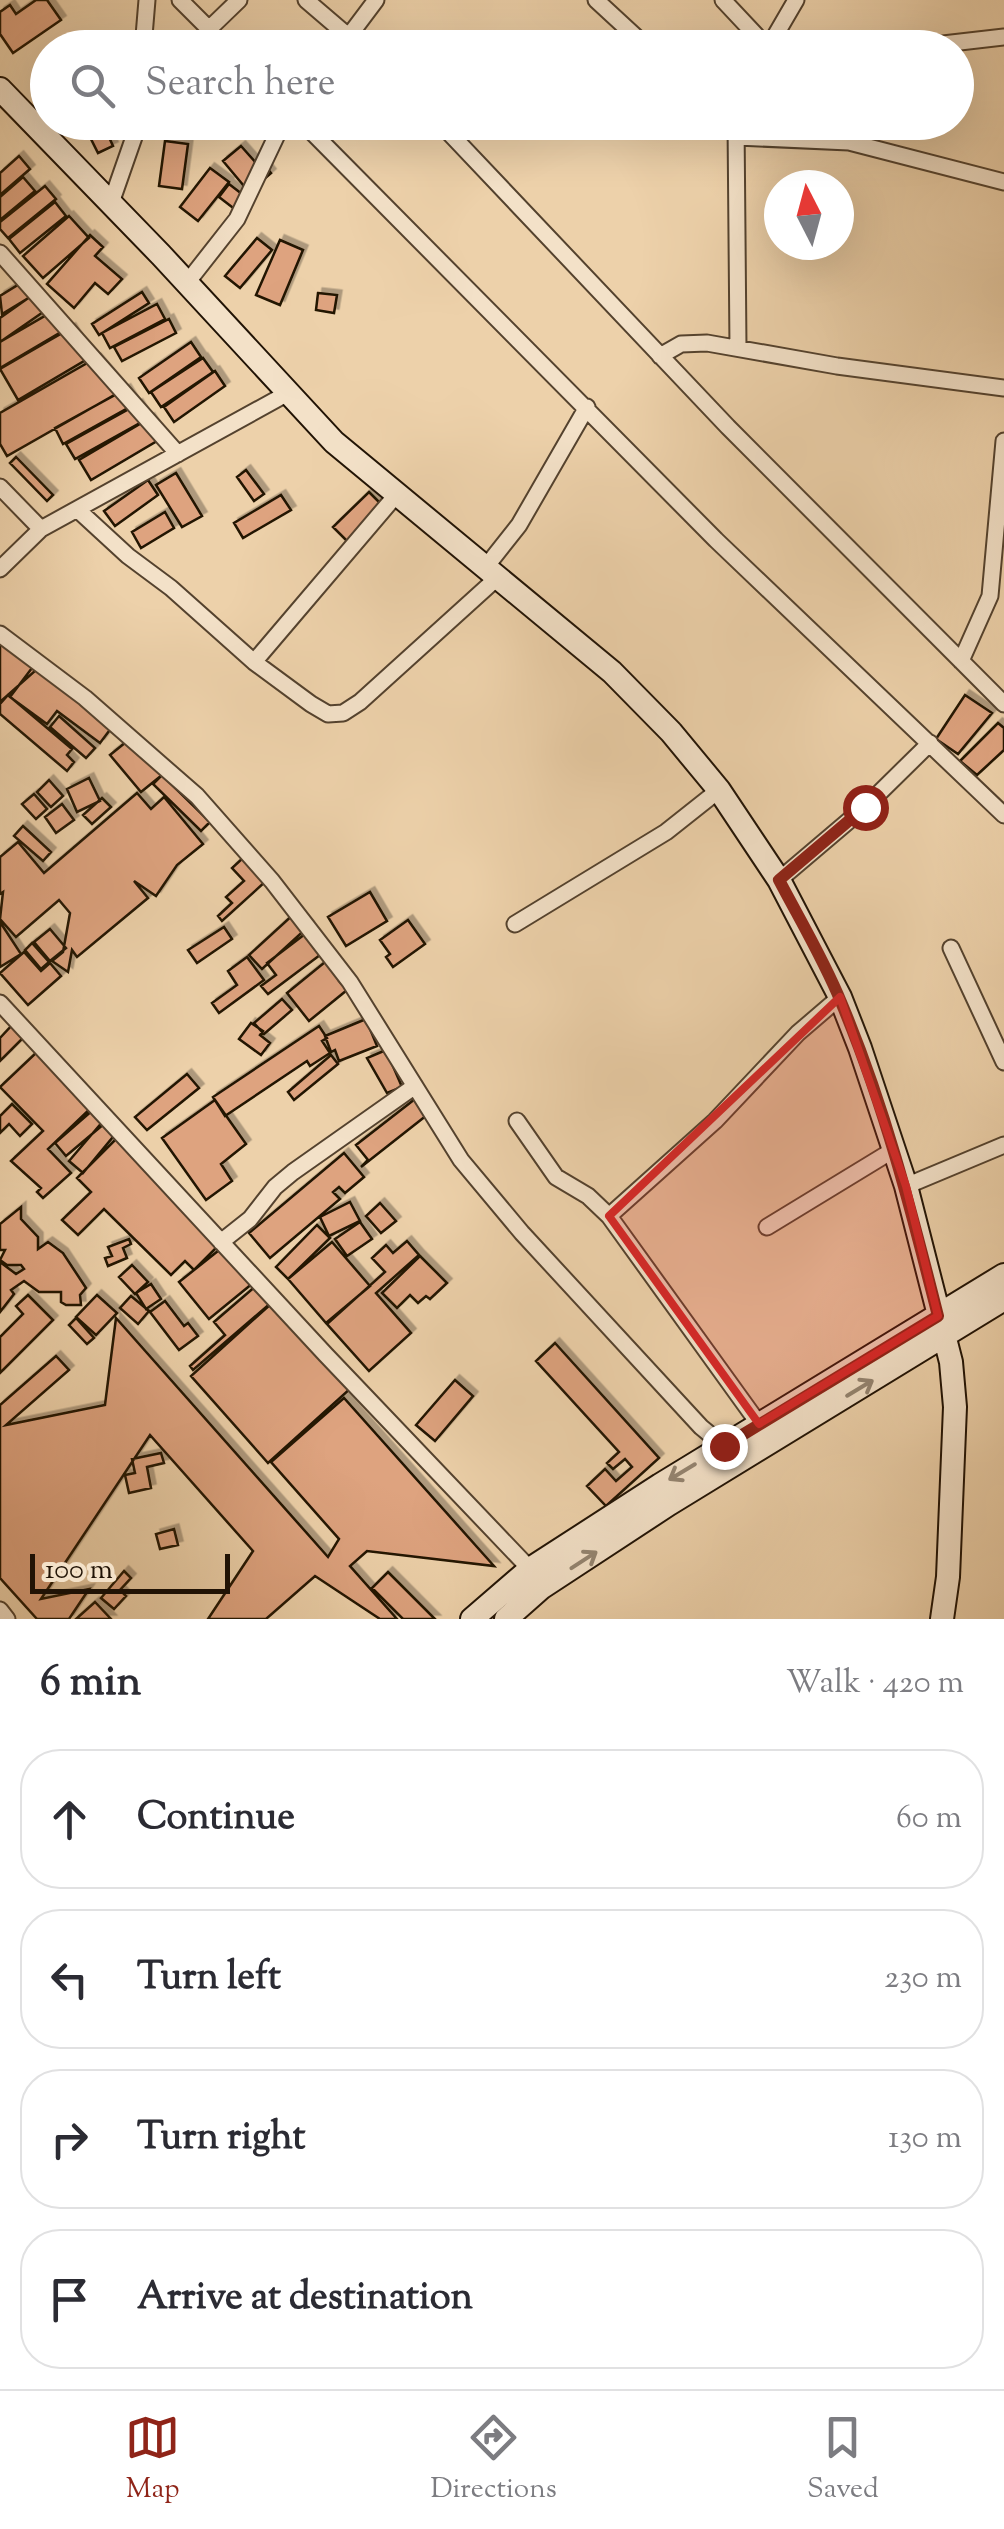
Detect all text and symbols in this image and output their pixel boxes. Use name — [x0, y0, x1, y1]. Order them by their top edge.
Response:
search box — [30, 30, 974, 140]
icon: search — [65, 58, 120, 113]
text: Search here — [145, 58, 336, 112]
north arrow — [764, 170, 854, 260]
route start — [843, 785, 889, 831]
one-way arrow — [845, 1378, 874, 1398]
route end — [702, 1424, 748, 1470]
one-way arrow — [668, 1462, 697, 1482]
scale bar — [30, 1549, 230, 1594]
one-way arrow — [569, 1550, 597, 1571]
text: 100 m — [45, 1551, 113, 1591]
text: 6 min — [40, 1654, 141, 1714]
text: Walk · 420 m — [786, 1661, 964, 1707]
icon: ahead — [42, 1792, 97, 1847]
text: Continue — [137, 1792, 295, 1846]
text: 60 m — [896, 1796, 962, 1842]
icon: left — [42, 1952, 97, 2007]
text: Turn left — [137, 1952, 281, 2006]
text: 230 m — [884, 1956, 962, 2002]
icon: right — [42, 2112, 97, 2167]
text: Turn right — [137, 2112, 305, 2166]
text: 130 m — [888, 2116, 962, 2162]
icon: arrive — [42, 2272, 97, 2327]
text: Arrive at destination — [137, 2272, 473, 2326]
tab: Map — [125, 2410, 180, 2510]
tab: Directions — [430, 2410, 557, 2510]
tab: Saved — [807, 2410, 879, 2510]

